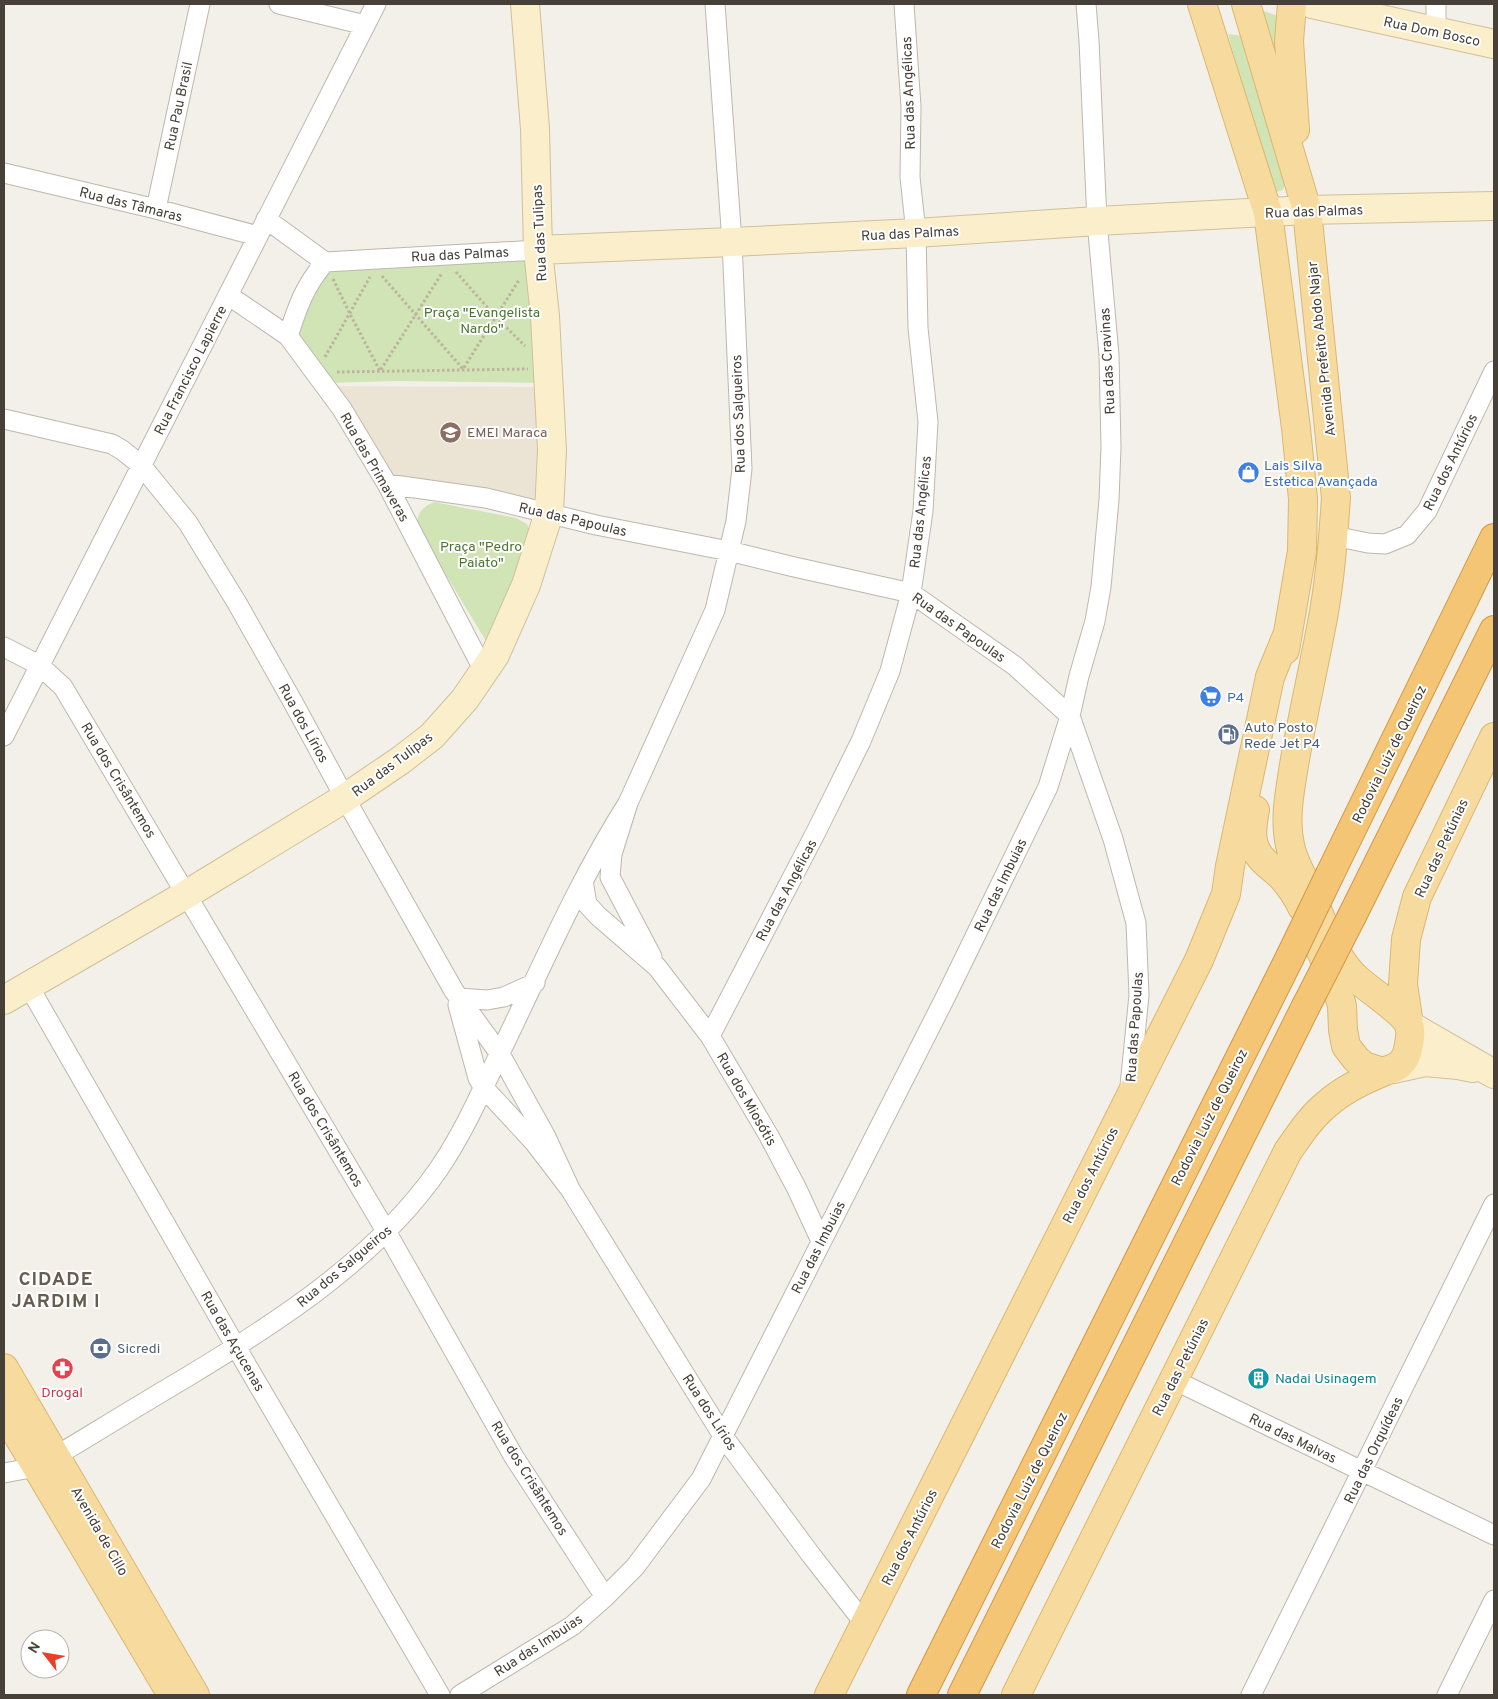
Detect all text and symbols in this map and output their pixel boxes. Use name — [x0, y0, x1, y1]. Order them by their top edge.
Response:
street label: Rua Dom Bosco — [1382, 14, 1482, 51]
street label: Rua das Angélicas — [899, 36, 920, 150]
street label: Rua Pau Brasil — [162, 60, 197, 152]
street label: Rua das Tâmaras — [77, 184, 184, 226]
street label: Rua das Tulipas — [529, 184, 552, 282]
street label: Rua das Palmas — [1265, 202, 1363, 223]
street label: Rua das Palmas — [861, 223, 960, 246]
street label: Rua das Palmas — [411, 244, 510, 267]
street label: Avenida Prefeito Abdo Najar — [1305, 260, 1340, 437]
street label: Rua Francisco Lapierre — [151, 303, 231, 438]
park label: Praça "Evangelista Nardo" — [424, 305, 540, 338]
street label: Rua das Cravinas — [1097, 307, 1120, 415]
street label: Rua dos Salgueiros — [729, 354, 750, 474]
street label: Rua das Primaveras — [335, 410, 412, 526]
street label: Rua dos Antúrios — [1421, 411, 1482, 514]
school or university icon: EMEI Maraca — [439, 420, 463, 444]
place label: EMEI Maraca — [467, 425, 547, 442]
street label: Rua das Angélicas — [907, 455, 936, 569]
place label: Lais Silva Estetica Avançada — [1264, 458, 1378, 491]
shop icon: Lais Silva Estetica Avançada — [1236, 461, 1260, 485]
street label: Rua das Papoulas — [517, 500, 628, 541]
park label: Praça "Pedro Paiato" — [440, 539, 522, 572]
street label: Rua das Papoulas — [908, 590, 1008, 667]
street label: Rua dos Lírios — [274, 681, 331, 766]
street label: Rodovia Luiz de Queiroz — [1350, 683, 1431, 826]
supermarket icon: P4 — [1199, 685, 1223, 709]
place label: P4 — [1227, 690, 1244, 707]
street label: Rua dos Crisântemos — [77, 720, 159, 842]
place label: Auto Posto Rede Jet P4 — [1244, 720, 1320, 753]
fuel station icon: Auto Posto Rede Jet P4 — [1216, 723, 1240, 747]
street label: Rua das Tulipas — [349, 729, 437, 801]
street label: Rua das Petúnias — [1412, 796, 1473, 901]
street label: Rua das Imbuias — [971, 836, 1031, 935]
street label: Rua das Angélicas — [753, 837, 821, 945]
street label: Rua das Papoulas — [1123, 971, 1148, 1083]
street label: Rodovia Luiz de Queiroz — [1168, 1046, 1252, 1189]
street label: Rua dos Miosótis — [712, 1050, 779, 1149]
street label: Rua dos Crisântemos — [284, 1069, 366, 1191]
street label: Rua dos Antúrios — [1060, 1125, 1123, 1227]
street label: Rua das Imbuias — [789, 1198, 850, 1297]
street label: Rua dos Salgueiros — [294, 1222, 396, 1312]
district label: CIDADE JARDIM I — [11, 1268, 101, 1314]
street label: Rua das Açucenas — [196, 1289, 267, 1395]
street label: Rua das Petúnias — [1149, 1316, 1213, 1419]
bank icon: Sicredi — [89, 1336, 113, 1360]
place label: Sicredi — [117, 1341, 160, 1358]
pharmacy icon: Drogal — [50, 1357, 74, 1381]
building icon: Nadai Usinagem — [1247, 1366, 1271, 1390]
street label: Rua dos Lírios — [678, 1371, 740, 1454]
place label: Nadai Usinagem — [1275, 1371, 1377, 1388]
place label: Drogal — [41, 1385, 83, 1402]
street label: Rua das Orquídeas — [1341, 1394, 1408, 1507]
street label: Rodovia Luiz de Queiroz — [988, 1409, 1072, 1552]
street label: Rua das Malvas — [1246, 1411, 1339, 1468]
street label: Rua dos Crisântemos — [487, 1418, 571, 1539]
street label: Avenida de Cillo — [66, 1484, 131, 1579]
street label: Rua dos Antúrios — [879, 1487, 942, 1589]
street label: Rua das Imbuias — [491, 1611, 586, 1681]
north arrow — [20, 1629, 70, 1679]
text: N — [25, 1639, 45, 1657]

